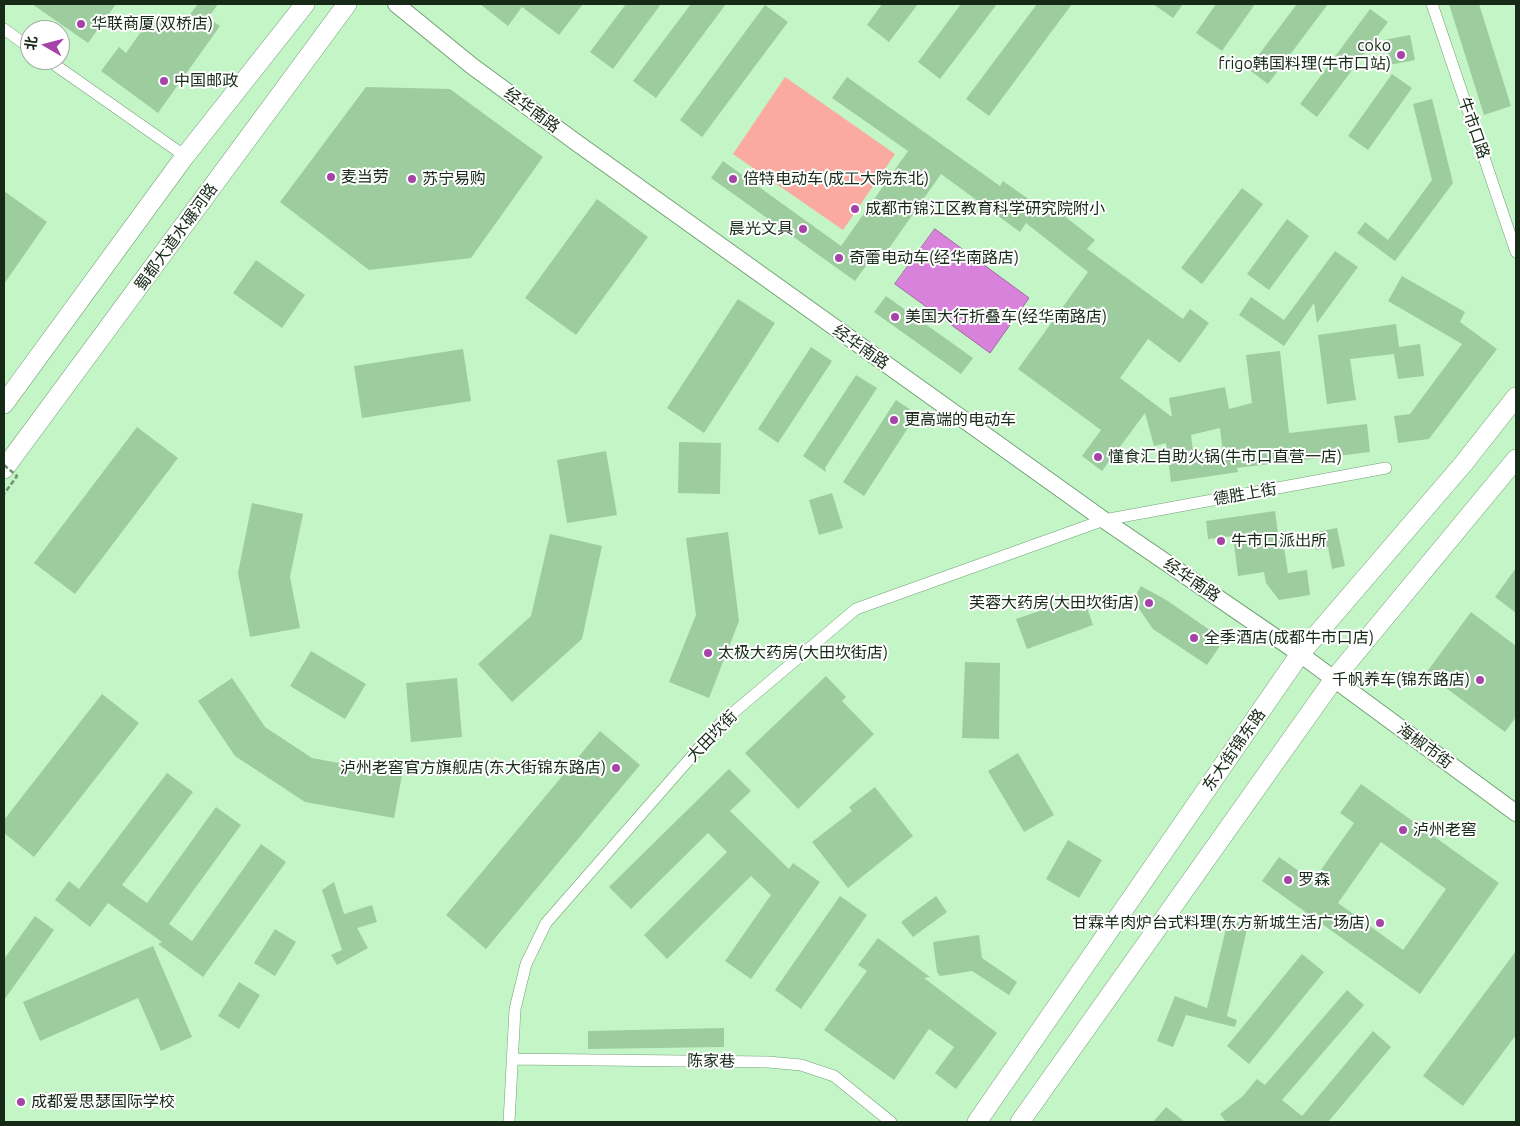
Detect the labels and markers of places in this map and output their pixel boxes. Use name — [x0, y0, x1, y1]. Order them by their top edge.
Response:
place label: 华联商厦(双桥店) — [91, 14, 213, 34]
marker: 华联商厦(双桥店) — [75, 18, 87, 30]
place label: coko frigo韩国料理(牛市口站) — [1218, 36, 1391, 74]
marker: coko frigo韩国料理(牛市口站) — [1395, 49, 1407, 61]
place label: 中国邮政 — [174, 71, 238, 91]
marker: 中国邮政 — [158, 75, 170, 87]
place label: 麦当劳 — [341, 167, 389, 187]
place label: 苏宁易购 — [422, 169, 486, 189]
place label: 倍特电动车(成工大院东北) — [743, 169, 929, 189]
marker: 麦当劳 — [325, 171, 337, 183]
marker: 苏宁易购 — [406, 173, 418, 185]
marker: 倍特电动车(成工大院东北) — [727, 173, 739, 185]
place label: 成都市锦江区教育科学研究院附小 — [865, 199, 1105, 219]
marker: 成都市锦江区教育科学研究院附小 — [849, 203, 861, 215]
place label: 晨光文具 — [729, 219, 793, 239]
marker: 晨光文具 — [797, 223, 809, 235]
place label: 奇蕾电动车(经华南路店) — [849, 248, 1019, 268]
marker: 奇蕾电动车(经华南路店) — [833, 252, 845, 264]
place label: 美国大行折叠车(经华南路店) — [905, 307, 1107, 327]
marker: 美国大行折叠车(经华南路店) — [889, 311, 901, 323]
place label: 更高端的电动车 — [904, 410, 1016, 430]
marker: 更高端的电动车 — [888, 414, 900, 426]
place label: 懂食汇自助火锅(牛市口直营一店) — [1108, 447, 1342, 467]
marker: 懂食汇自助火锅(牛市口直营一店) — [1092, 451, 1104, 463]
place label: 牛市口派出所 — [1231, 531, 1327, 551]
marker: 牛市口派出所 — [1215, 535, 1227, 547]
place label: 芙蓉大药房(大田坎街店) — [969, 593, 1139, 613]
marker: 芙蓉大药房(大田坎街店) — [1143, 597, 1155, 609]
place label: 全季酒店(成都牛市口店) — [1204, 628, 1374, 648]
marker: 全季酒店(成都牛市口店) — [1188, 632, 1200, 644]
place label: 太极大药房(大田坎街店) — [718, 643, 888, 663]
marker: 太极大药房(大田坎街店) — [702, 647, 714, 659]
place label: 千帆养车(锦东路店) — [1332, 670, 1470, 690]
marker: 千帆养车(锦东路店) — [1474, 674, 1486, 686]
place label: 泸州老窖官方旗舰店(东大街锦东路店) — [340, 758, 606, 778]
marker: 泸州老窖官方旗舰店(东大街锦东路店) — [610, 762, 622, 774]
place label: 泸州老窖 — [1413, 820, 1477, 840]
marker: 泸州老窖 — [1397, 824, 1409, 836]
place label: 罗森 — [1298, 870, 1330, 890]
marker: 罗森 — [1282, 874, 1294, 886]
place label: 甘霖羊肉炉台式料理(东方新城生活广场店) — [1072, 913, 1370, 933]
marker: 甘霖羊肉炉台式料理(东方新城生活广场店) — [1374, 917, 1386, 929]
place label: 成都爱思瑟国际学校 — [31, 1092, 175, 1112]
marker: 成都爱思瑟国际学校 — [15, 1096, 27, 1108]

